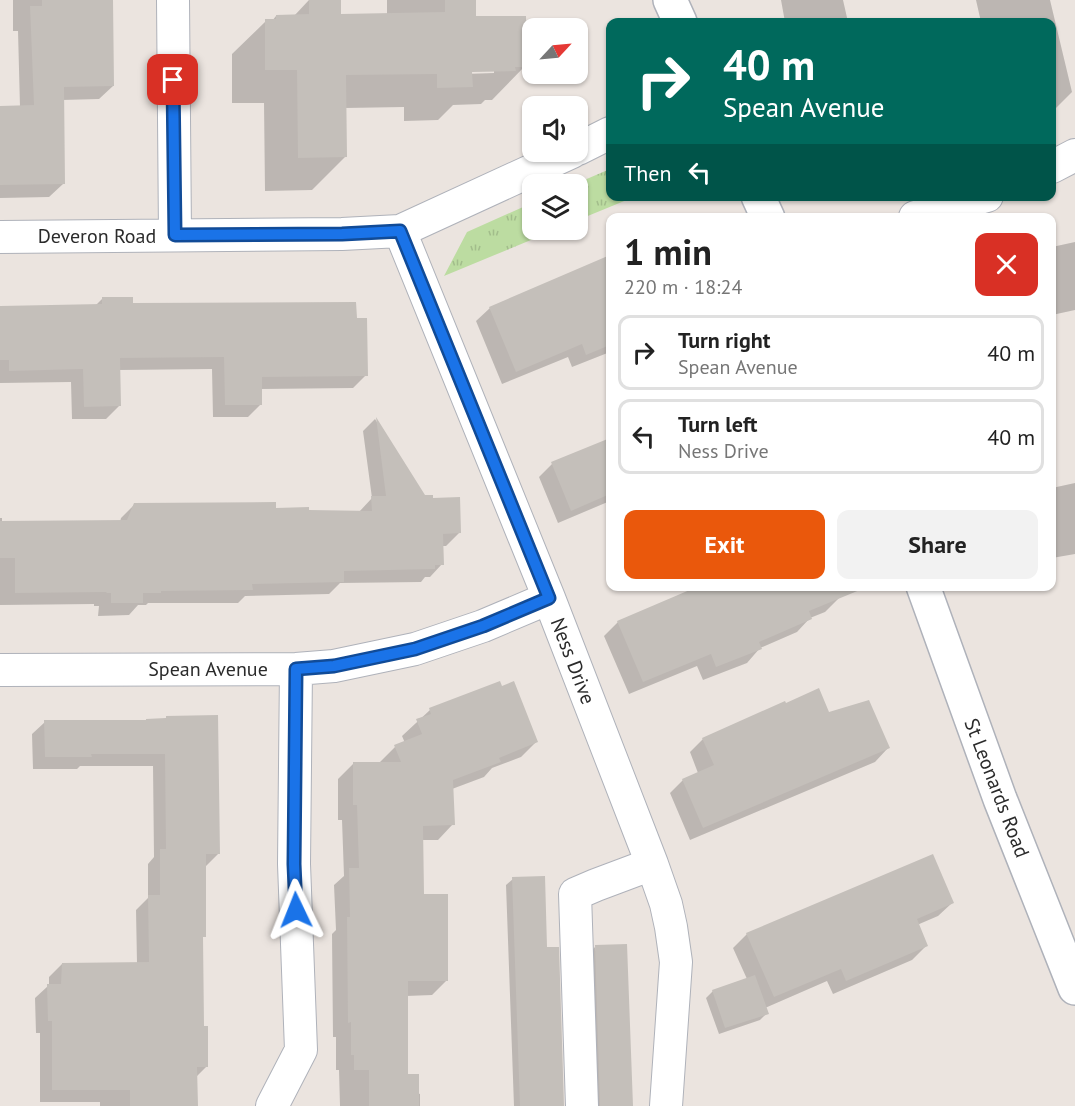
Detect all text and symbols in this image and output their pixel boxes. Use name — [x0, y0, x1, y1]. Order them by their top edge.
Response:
north arrow — [522, 18, 588, 84]
map controls — [522, 18, 588, 240]
text: 40 m — [723, 37, 815, 92]
icon: right — [624, 42, 702, 120]
pin — [147, 54, 198, 105]
icon: arrive — [156, 63, 189, 96]
text: Spean Avenue — [723, 90, 885, 124]
button: sound — [522, 96, 588, 162]
icon: left — [683, 156, 716, 189]
text: Then — [624, 159, 671, 187]
button: layers — [522, 174, 588, 240]
street label: Deveron Road — [38, 223, 156, 249]
text: 1 min — [624, 228, 712, 275]
button: close — [975, 233, 1038, 296]
text: 220 m · 18:24 — [624, 274, 742, 300]
text: Turn right — [678, 326, 770, 354]
icon: right — [627, 336, 660, 369]
text: 40 m — [987, 339, 1035, 367]
text: Spean Avenue — [678, 354, 798, 380]
text: Turn left — [678, 410, 758, 438]
icon: left — [627, 420, 660, 453]
text: 40 m — [987, 423, 1035, 451]
text: Ness Drive — [678, 438, 769, 464]
button: Exit — [624, 510, 825, 579]
button: Share — [837, 510, 1038, 579]
street label: Ness Drive — [545, 614, 601, 708]
street label: Spean Avenue — [148, 656, 268, 682]
street label: St Leonards Road — [959, 715, 1035, 861]
position arrow — [264, 878, 328, 942]

